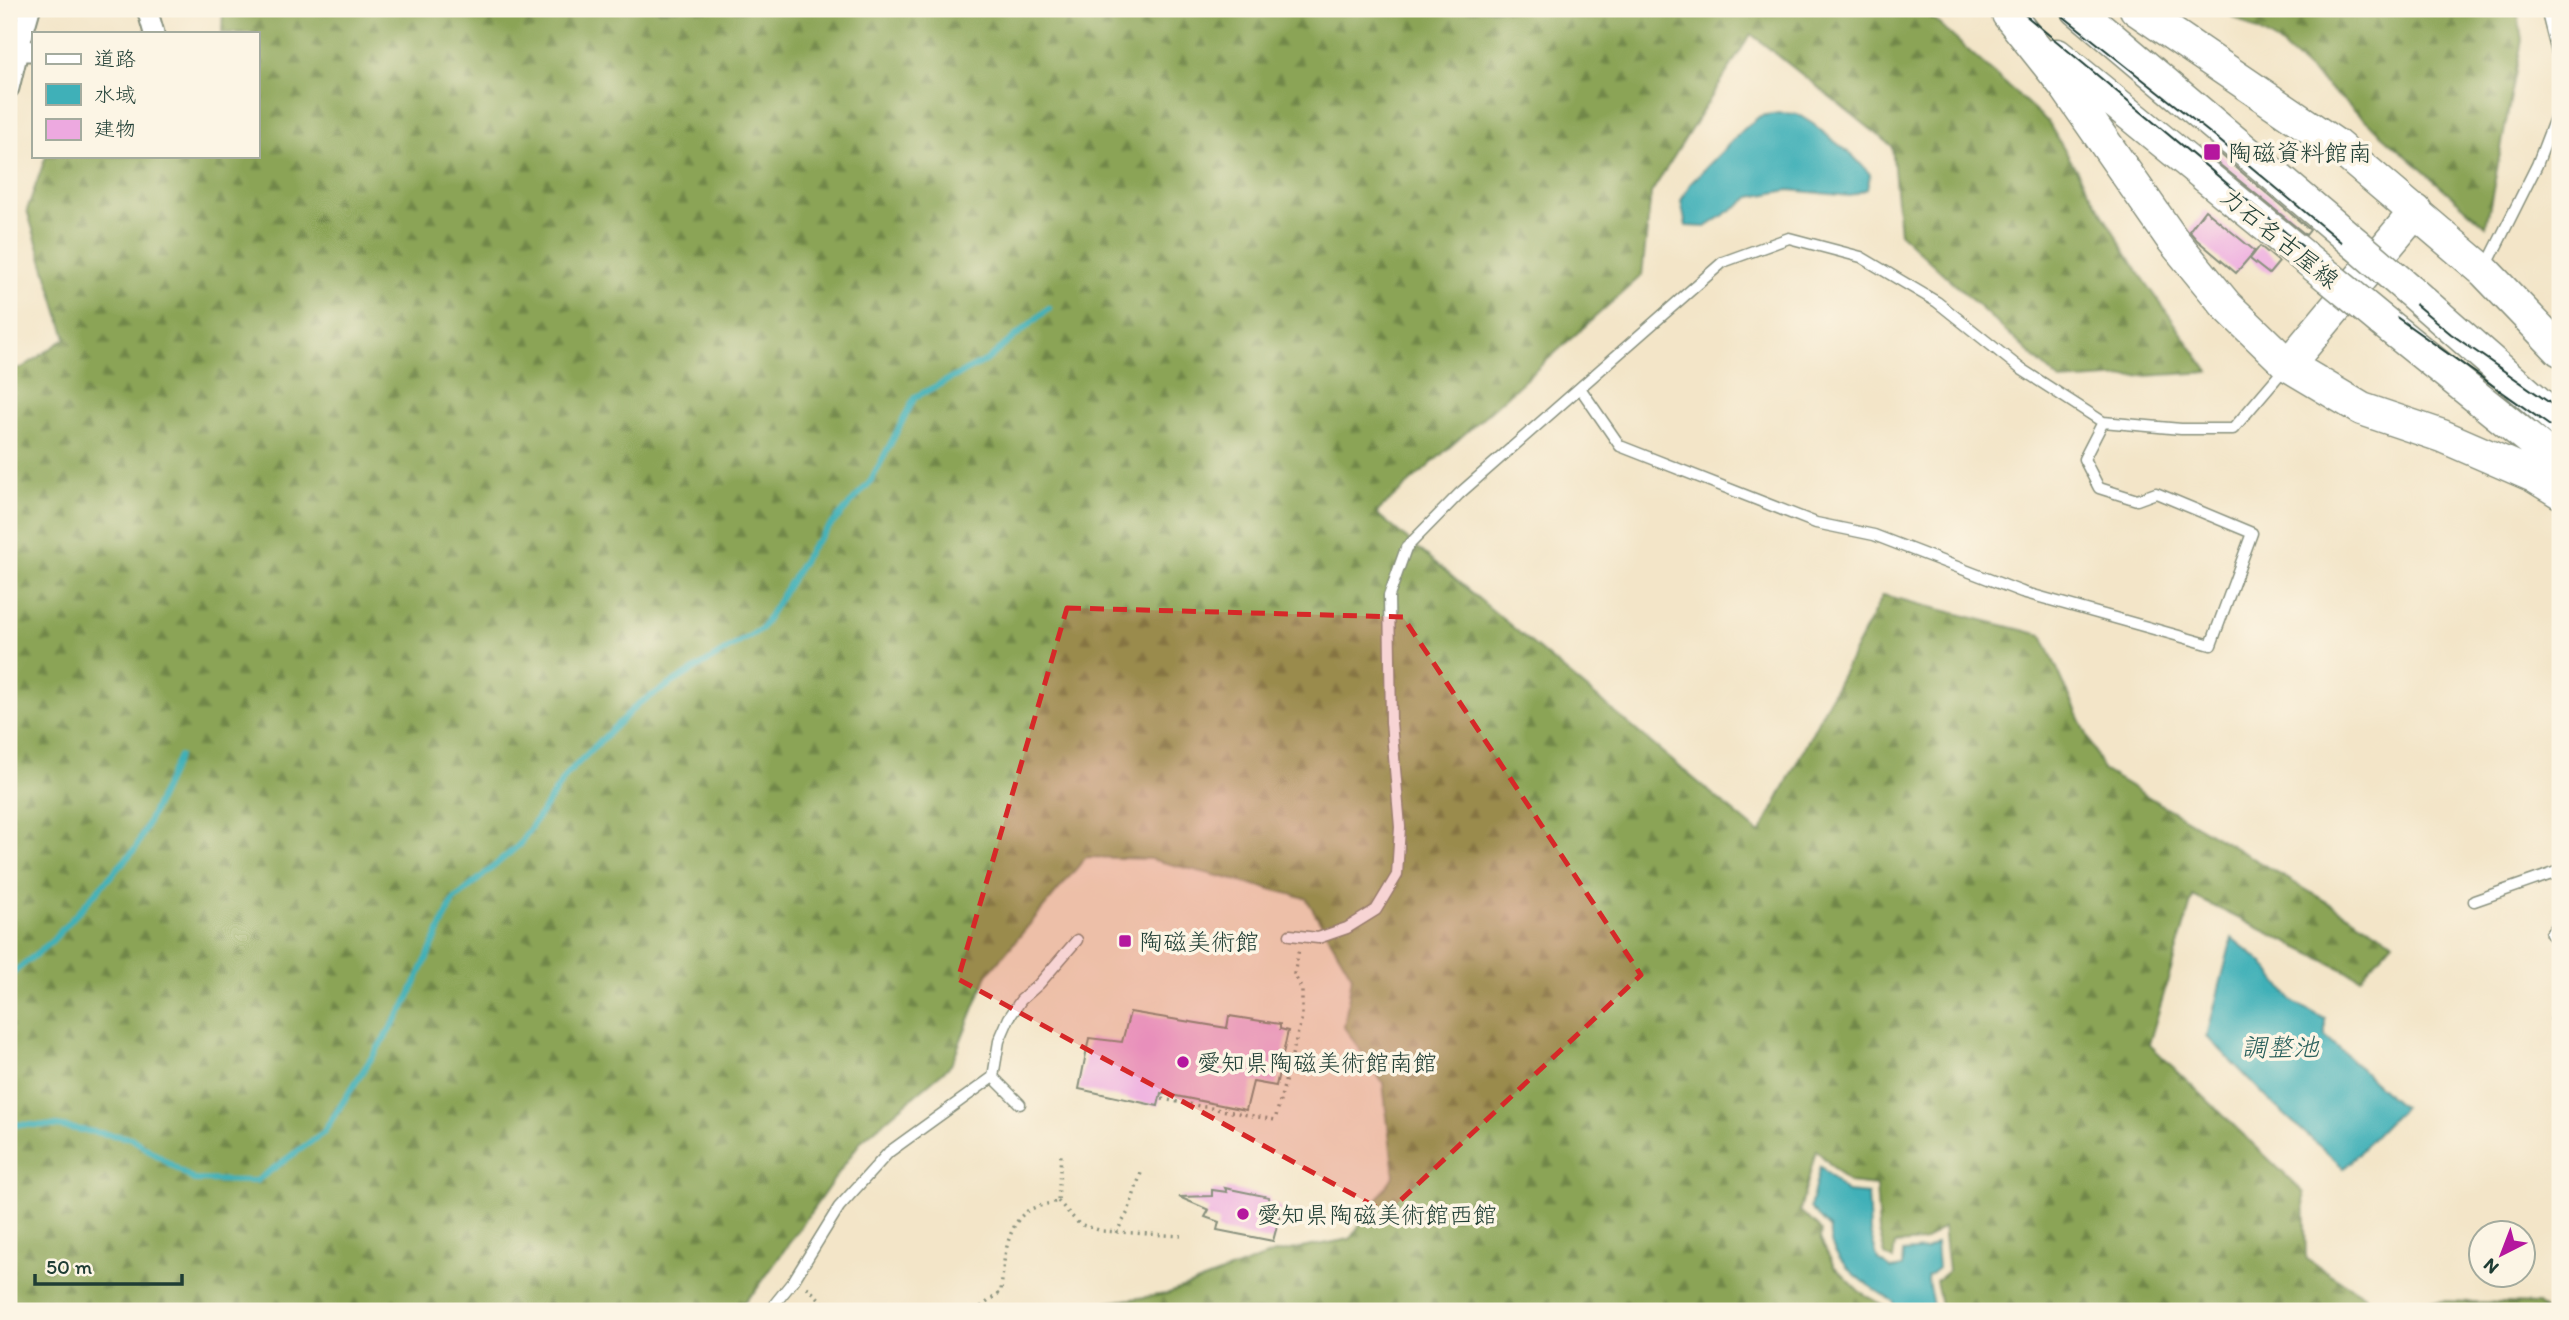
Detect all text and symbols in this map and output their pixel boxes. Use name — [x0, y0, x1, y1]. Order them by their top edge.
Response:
legend — [32, 32, 259, 158]
text: 道路 — [94, 46, 136, 71]
text: 水域 — [94, 82, 136, 107]
text: 建物 — [94, 116, 136, 141]
place label: 陶磁資料館南 — [2228, 138, 2372, 167]
marker: 陶磁資料館南 — [2202, 142, 2222, 162]
street label: 力石名古屋線 — [2215, 181, 2345, 295]
place label: 陶磁美術館 — [1139, 927, 1259, 956]
marker: 陶磁美術館 — [1117, 933, 1133, 949]
water label: 調整池 — [2241, 1031, 2320, 1063]
place label: 愛知県陶磁美術館南館 — [1197, 1048, 1437, 1077]
marker: 愛知県陶磁美術館南館 — [1175, 1054, 1191, 1070]
place label: 愛知県陶磁美術館西館 — [1257, 1200, 1497, 1229]
marker: 愛知県陶磁美術館西館 — [1235, 1206, 1251, 1222]
north arrow — [2468, 1218, 2538, 1288]
scale bar — [35, 1243, 182, 1287]
text: N — [2478, 1253, 2503, 1279]
text: 50 m — [46, 1254, 93, 1279]

